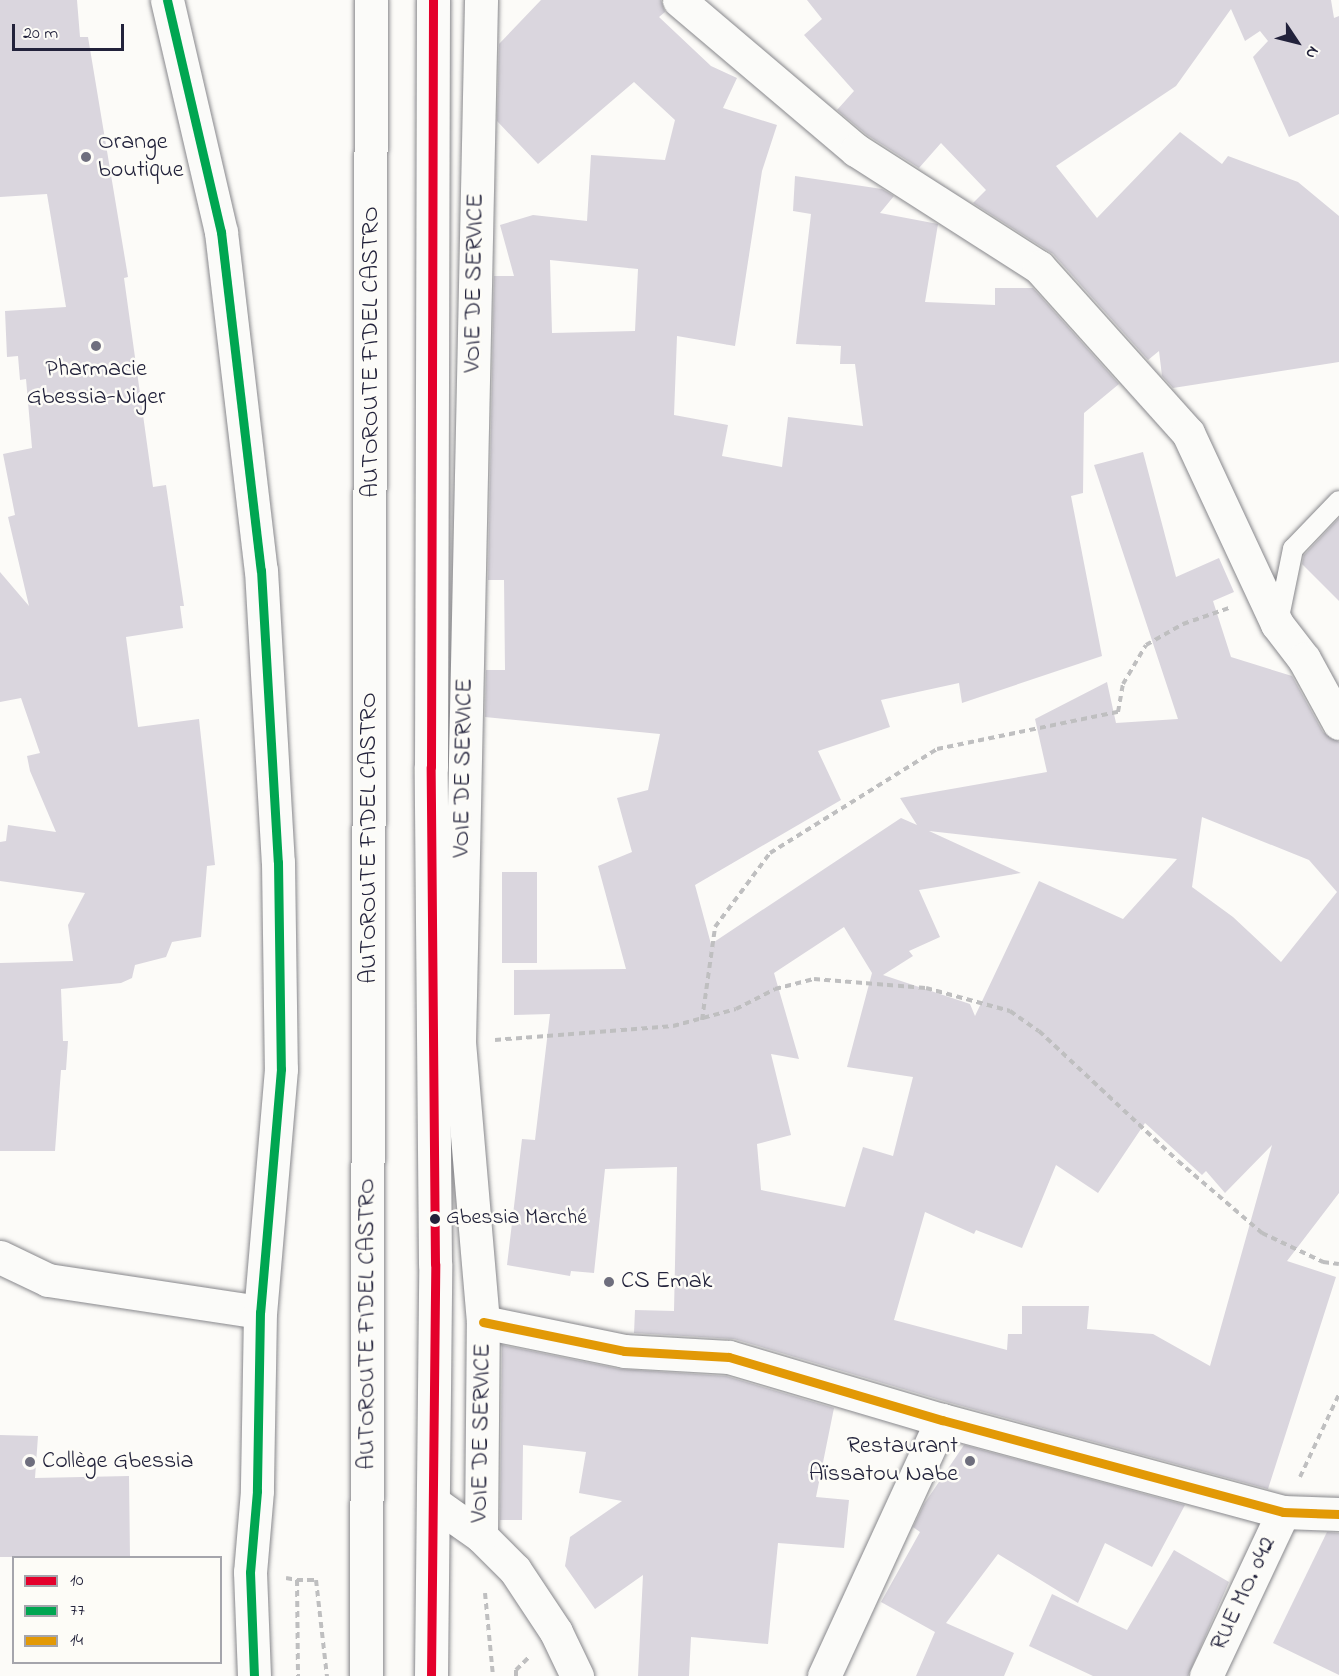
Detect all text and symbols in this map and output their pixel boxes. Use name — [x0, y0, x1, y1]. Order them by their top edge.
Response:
scale bar — [15, 12, 128, 50]
north arrow — [1267, 12, 1327, 72]
text: 20 m — [23, 21, 58, 47]
text: N — [1299, 41, 1325, 64]
place label: Orange boutique — [98, 129, 184, 185]
marker: Orange boutique — [79, 150, 93, 164]
street label: VOIE DE SERVICE — [459, 193, 491, 373]
street label: AUTOROUTE FIDEL CASTRO — [358, 206, 386, 498]
marker: Pharmacie Gbessia-Niger — [89, 339, 103, 353]
place label: Pharmacie Gbessia-Niger — [27, 356, 165, 412]
street label: VOIE DE SERVICE — [448, 678, 480, 858]
street label: AUTOROUTE FIDEL CASTRO — [356, 692, 384, 984]
street label: AUTOROUTE FIDEL CASTRO — [354, 1178, 382, 1470]
place label: Gbessia Marché — [446, 1206, 587, 1232]
marker: Gbessia Marché — [429, 1213, 441, 1225]
place label: CS Emak — [621, 1268, 712, 1296]
marker: CS Emak — [602, 1275, 616, 1289]
street label: VOIE DE SERVICE — [466, 1343, 498, 1523]
place label: Restaurant Aïssatou Nabe — [809, 1433, 958, 1489]
place label: Collège Gbessia — [42, 1448, 193, 1476]
marker: Restaurant Aïssatou Nabe — [963, 1454, 977, 1468]
marker: Collège Gbessia — [23, 1455, 37, 1469]
street label: RUE MO. 042 — [1205, 1532, 1283, 1656]
legend — [12, 1556, 222, 1664]
text: 10 — [70, 1568, 84, 1594]
text: 77 — [70, 1598, 85, 1624]
text: 14 — [70, 1628, 83, 1654]

